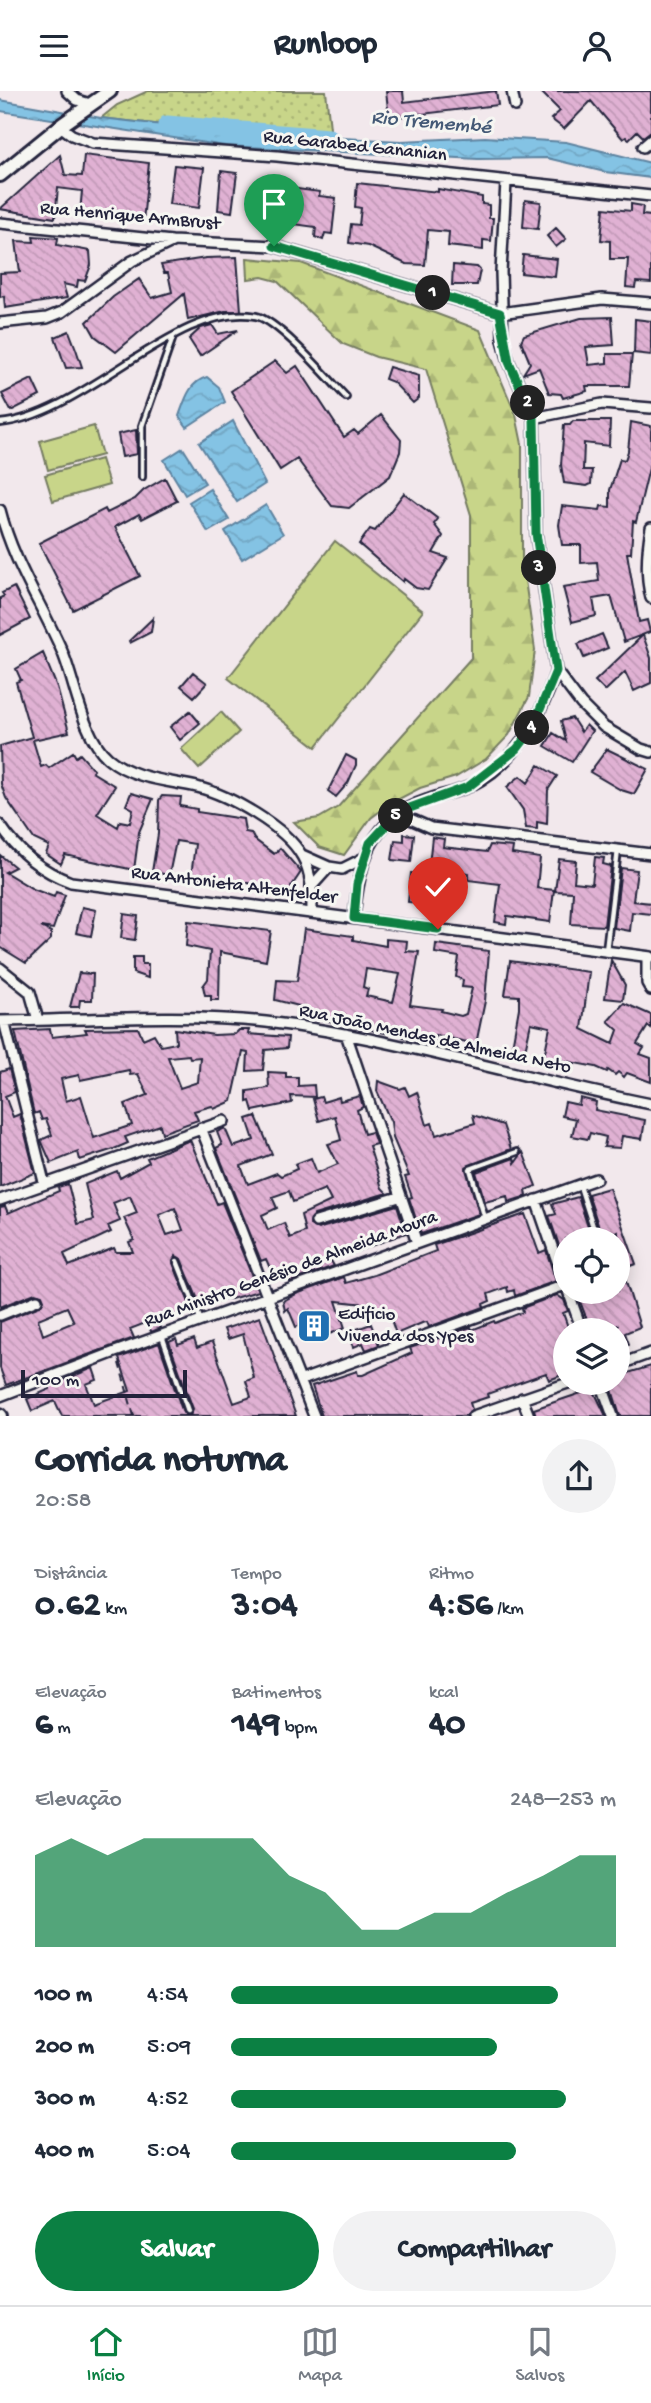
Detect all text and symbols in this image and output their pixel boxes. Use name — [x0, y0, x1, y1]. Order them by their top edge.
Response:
icon: menu — [35, 27, 73, 65]
text: Runloop — [274, 27, 377, 65]
icon: person — [578, 27, 616, 65]
water label: Rio Tremembé — [370, 106, 493, 142]
street label: Rua Garabed Gananian — [262, 126, 448, 168]
pin — [244, 174, 304, 246]
icon: arrive — [255, 185, 293, 223]
street label: Rua Henrique ArmBrust — [39, 198, 223, 237]
pin: 1 — [416, 275, 450, 311]
text: 1 — [429, 281, 436, 304]
pin: 2 — [510, 385, 546, 421]
text: 2 — [523, 391, 532, 414]
pin: 3 — [522, 551, 556, 585]
text: 3 — [534, 556, 543, 579]
pin: 4 — [514, 711, 550, 745]
text: 4 — [527, 716, 536, 739]
pin: 5 — [378, 799, 414, 833]
text: 5 — [391, 804, 401, 827]
pin — [408, 857, 468, 929]
street label: Rua Antonieta Altenfelder — [130, 862, 340, 910]
icon: check — [419, 868, 457, 906]
street label: Rua João Mendes de Almeida Neto — [297, 1000, 573, 1080]
street label: Rua Ministro Genésio de Almeida Moura — [141, 1206, 442, 1334]
map controls — [553, 1227, 630, 1395]
button: locate — [553, 1227, 630, 1304]
place label: Edificio Vivenda dos Ypes — [337, 1304, 475, 1349]
building icon: Edificio Vivenda dos Ypes — [295, 1307, 333, 1345]
button: layers — [553, 1318, 630, 1395]
scale bar — [21, 1367, 187, 1399]
text: 100 m — [32, 1370, 79, 1393]
button: share — [542, 1439, 616, 1513]
text: Corrida noturna — [35, 1440, 287, 1484]
text: 20:58 — [35, 1488, 91, 1515]
text: Distância — [35, 1563, 107, 1586]
text: Tempo — [232, 1563, 282, 1586]
text: Ritmo — [429, 1563, 474, 1586]
text: 0.62 — [35, 1586, 101, 1627]
text: 3:04 — [232, 1586, 298, 1627]
text: 4:56 — [429, 1586, 493, 1627]
text: km — [101, 1598, 127, 1621]
text: /km — [493, 1598, 524, 1621]
text: Elevação — [35, 1682, 107, 1705]
text: Batimentos — [232, 1682, 321, 1705]
text: kcal — [429, 1682, 459, 1705]
text: 6 — [35, 1705, 53, 1746]
text: 149 — [232, 1705, 280, 1746]
text: 40 — [429, 1705, 465, 1746]
text: m — [53, 1717, 71, 1740]
text: bpm — [280, 1717, 318, 1740]
text: Elevação — [35, 1787, 122, 1814]
text: 248–253 m — [510, 1787, 616, 1814]
text: 100 m — [35, 1982, 92, 2009]
text: 4:54 — [147, 1982, 188, 2009]
text: 200 m — [35, 2034, 94, 2061]
text: 5:09 — [147, 2034, 191, 2061]
text: 300 m — [35, 2086, 95, 2113]
text: 4:52 — [147, 2086, 188, 2113]
text: 400 m — [35, 2138, 94, 2165]
text: 5:04 — [147, 2138, 190, 2165]
button: Salvar — [35, 2211, 319, 2291]
button: Compartilhar — [333, 2211, 616, 2291]
tab: Início — [87, 2323, 125, 2388]
tab: Mapa — [298, 2323, 342, 2388]
tab: Salvos — [515, 2323, 564, 2388]

